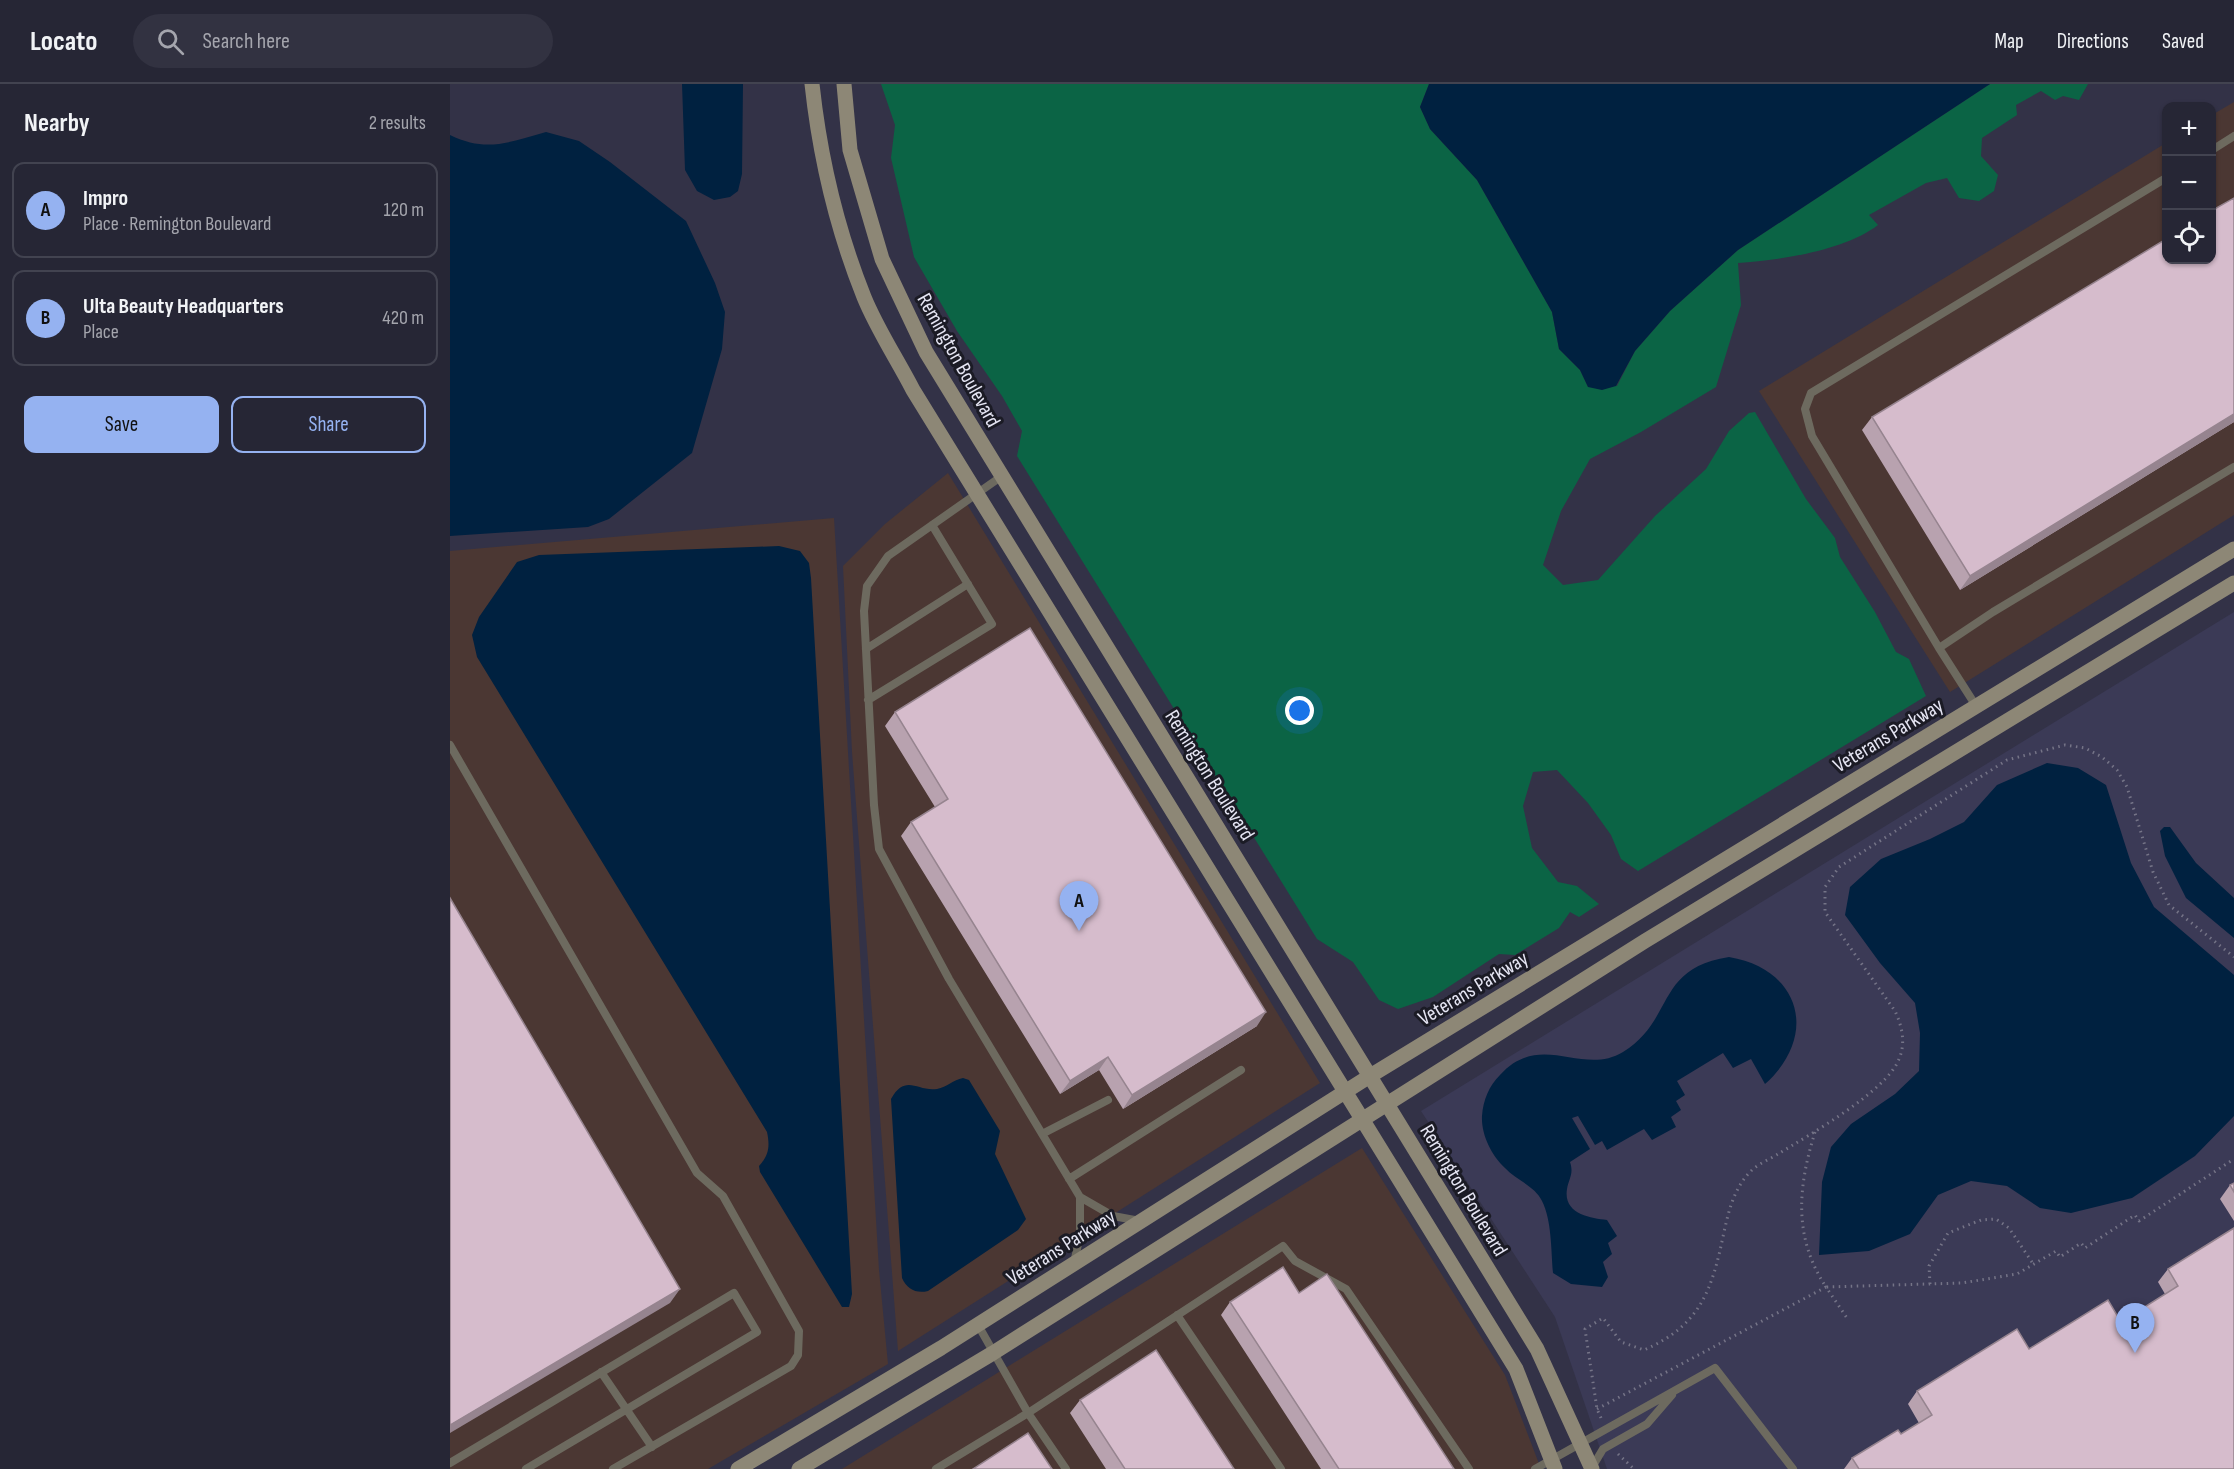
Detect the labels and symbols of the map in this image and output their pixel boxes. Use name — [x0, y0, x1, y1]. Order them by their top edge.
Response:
street label: Remington Boulevard — [911, 289, 1006, 432]
street label: Veterans Parkway — [1829, 693, 1948, 778]
your location — [1285, 696, 1314, 725]
street label: Remington Boulevard — [1159, 705, 1260, 845]
pin: A — [1060, 882, 1098, 931]
street label: Veterans Parkway — [1414, 946, 1533, 1031]
street label: Remington Boulevard — [1414, 1120, 1513, 1261]
street label: Veterans Parkway — [1002, 1204, 1120, 1291]
pin: B — [2116, 1304, 2154, 1353]

